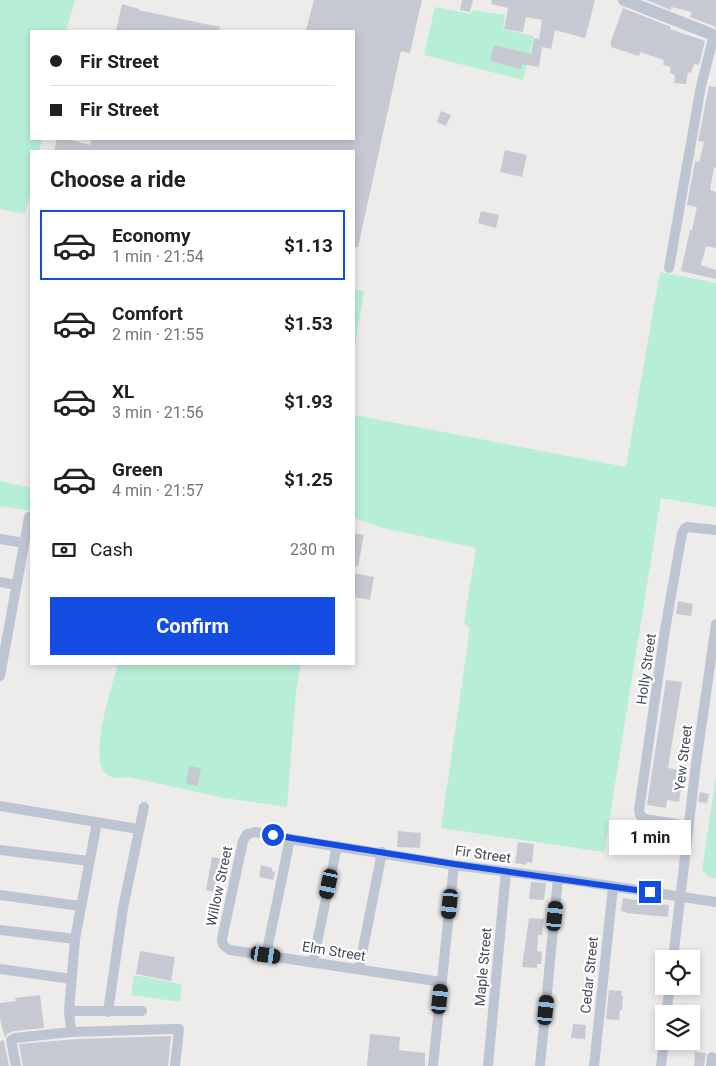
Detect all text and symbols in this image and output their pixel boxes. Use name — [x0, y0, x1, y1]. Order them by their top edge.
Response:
text: Fir Street — [80, 50, 159, 73]
text: Fir Street — [80, 98, 159, 121]
text: Choose a ride — [50, 167, 186, 192]
icon: car — [52, 223, 97, 268]
text: Economy — [112, 224, 191, 247]
text: $1.13 — [284, 234, 333, 257]
text: 1 min · 21:54 — [112, 247, 204, 266]
icon: car — [52, 301, 97, 346]
text: Comfort — [112, 302, 183, 325]
text: $1.53 — [284, 312, 333, 335]
text: 2 min · 21:55 — [112, 325, 204, 344]
icon: car — [52, 379, 97, 424]
text: XL — [112, 380, 134, 403]
text: $1.93 — [284, 390, 333, 413]
text: 3 min · 21:56 — [112, 403, 204, 422]
icon: car — [52, 457, 97, 502]
text: Green — [112, 458, 163, 481]
text: $1.25 — [284, 468, 333, 491]
text: 4 min · 21:57 — [112, 481, 204, 500]
icon: cash — [50, 536, 78, 564]
text: Cash — [90, 538, 133, 561]
text: 230 m — [290, 540, 335, 559]
button: Confirm — [50, 597, 335, 655]
street label: Holly Street — [633, 632, 659, 706]
street label: Yew Street — [671, 724, 695, 792]
callout: 1 min — [609, 820, 691, 854]
route start — [262, 824, 284, 846]
text: 1 min — [630, 828, 670, 847]
street label: Fir Street — [454, 842, 512, 866]
street label: Willow Street — [203, 844, 235, 928]
car — [318, 868, 339, 900]
route end — [639, 881, 661, 903]
car — [440, 888, 459, 920]
car — [545, 900, 564, 932]
street label: Maple Street — [472, 927, 494, 1007]
street label: Cedar Street — [577, 935, 601, 1014]
street label: Elm Street — [301, 938, 367, 964]
car — [250, 945, 281, 965]
map controls — [655, 950, 700, 1050]
button: locate — [655, 950, 700, 995]
car — [430, 983, 449, 1015]
car — [536, 994, 555, 1026]
button: layers — [655, 1005, 700, 1050]

